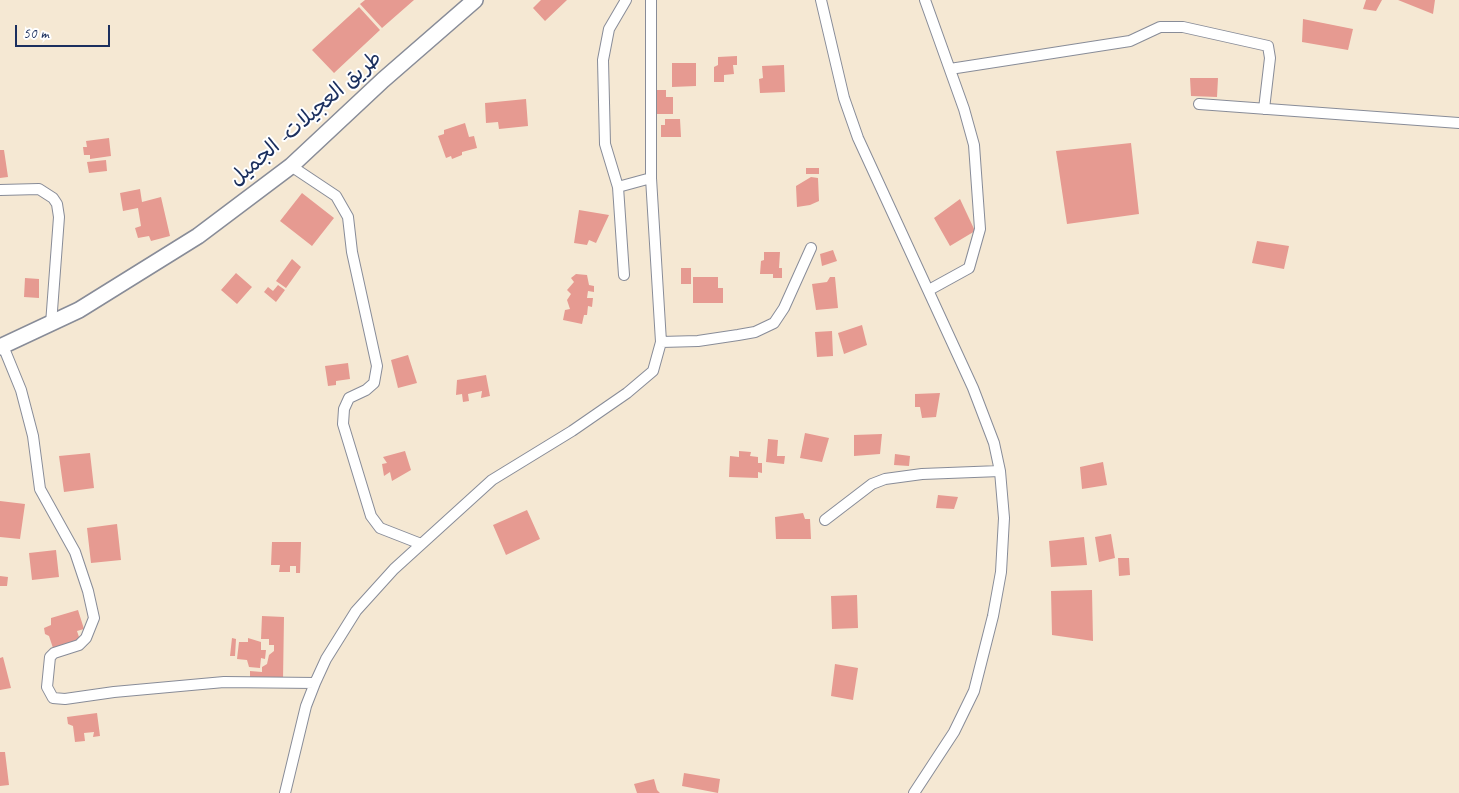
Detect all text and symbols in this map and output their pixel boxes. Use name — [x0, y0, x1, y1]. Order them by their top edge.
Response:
scale bar — [18, 15, 112, 47]
text: 50 m — [23, 24, 49, 43]
street label: طريق العجيلات- الجميل — [225, 46, 387, 192]

